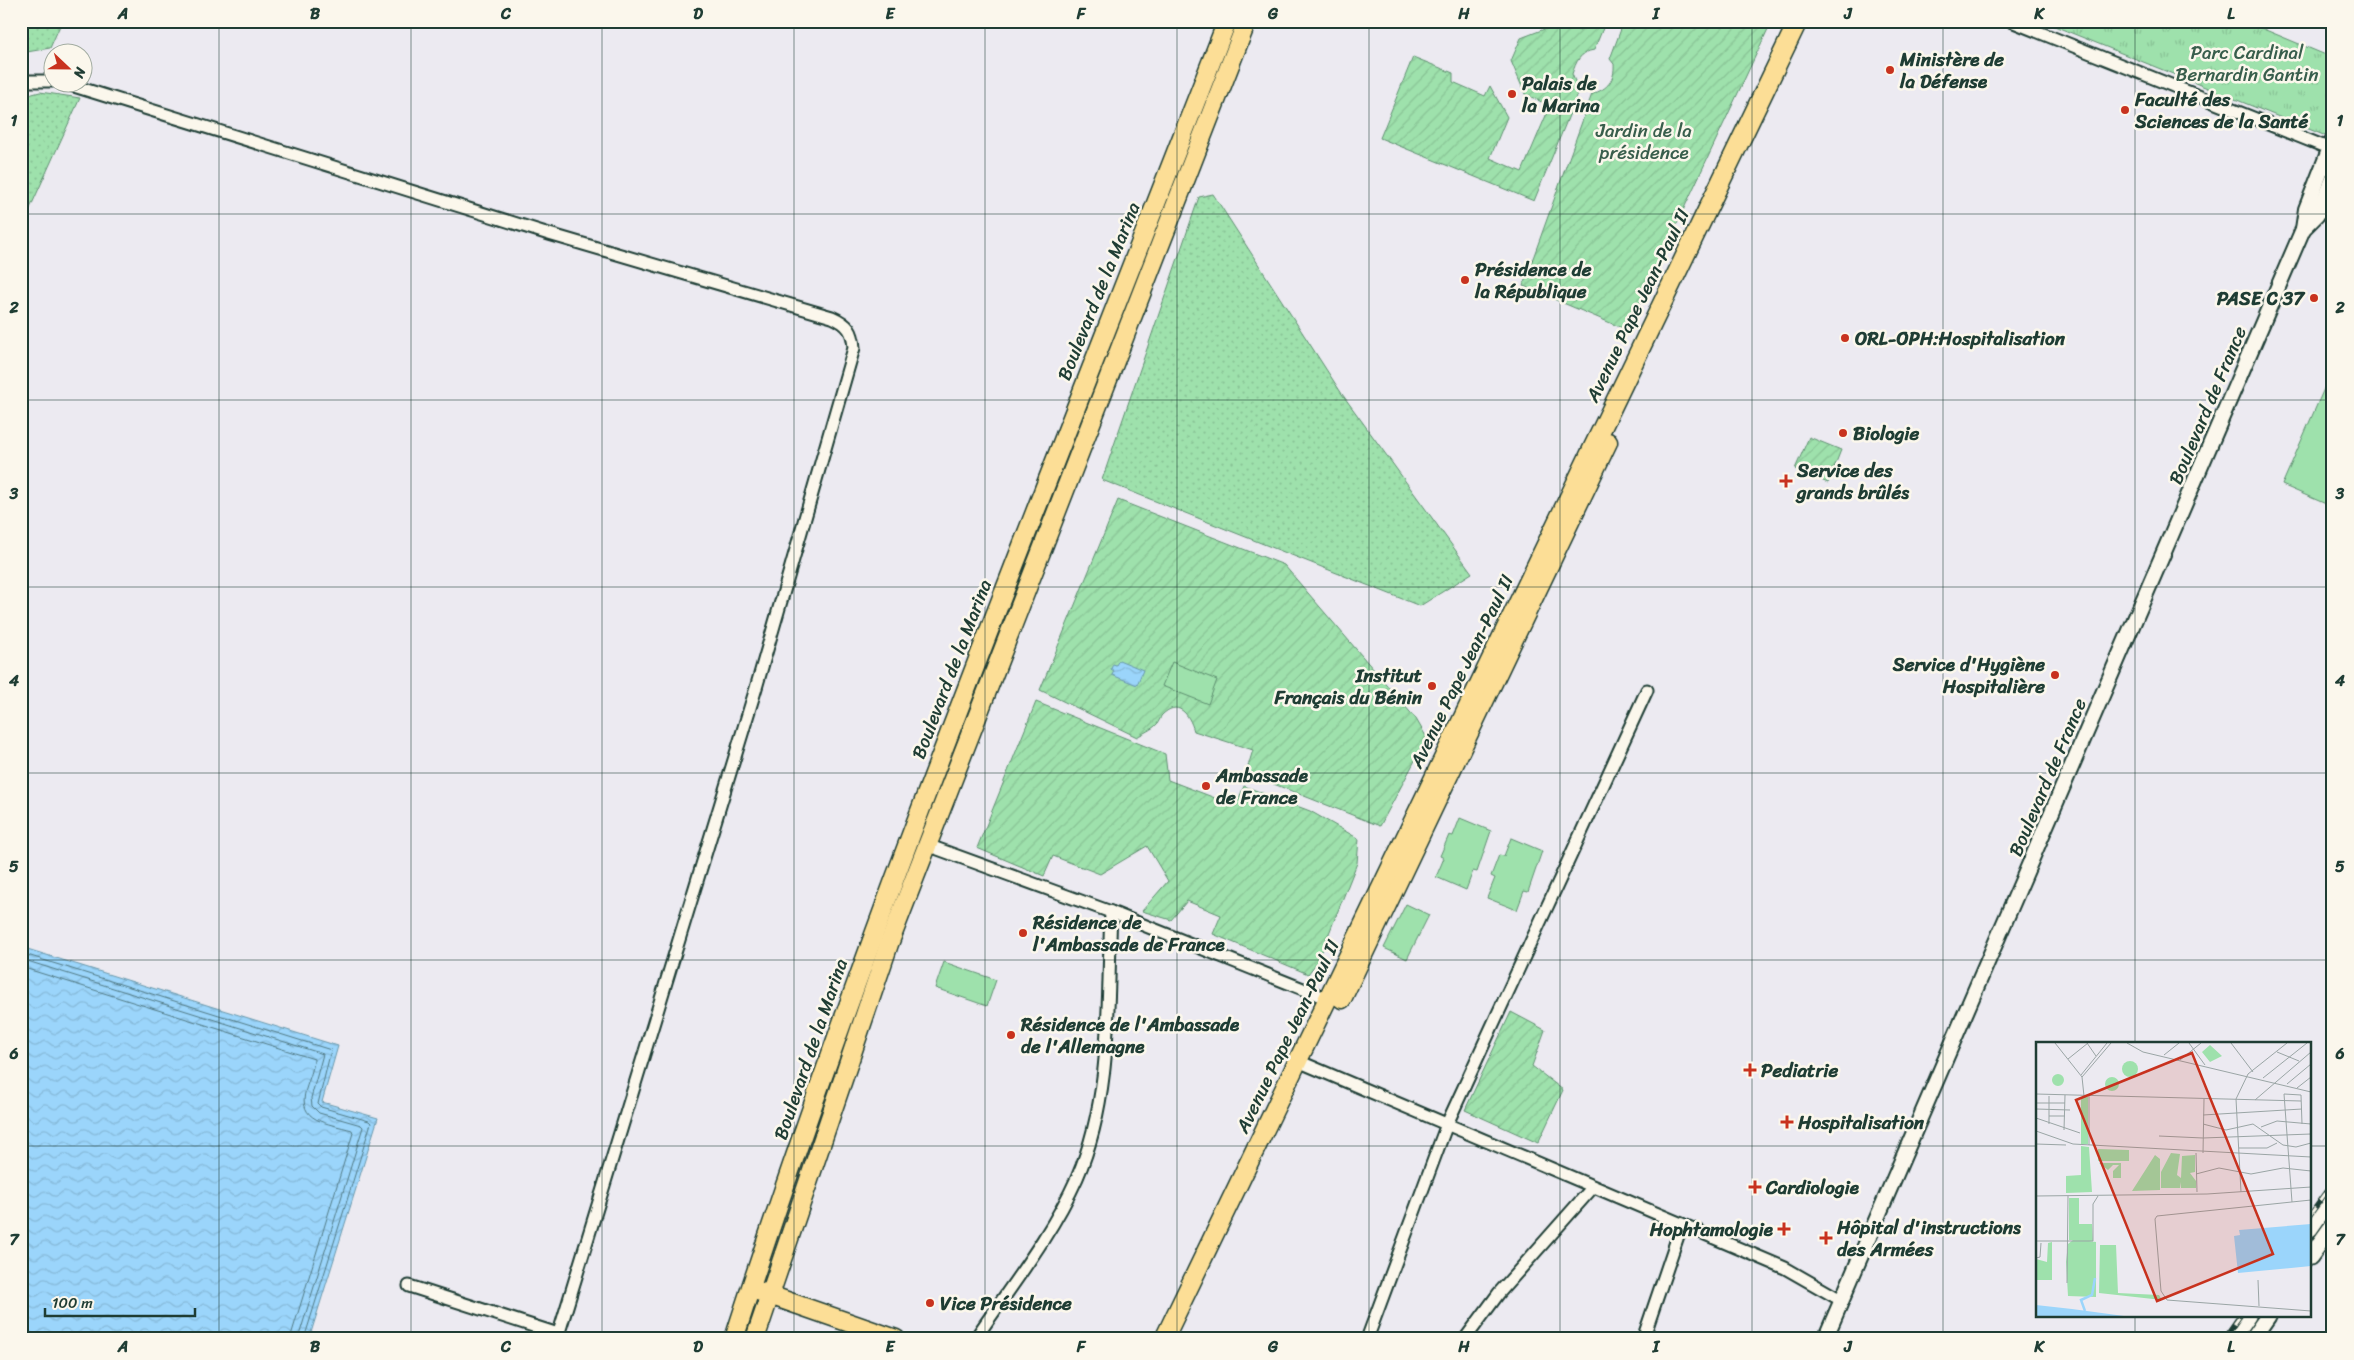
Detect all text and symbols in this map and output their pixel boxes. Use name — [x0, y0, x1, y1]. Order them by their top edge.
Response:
text: A — [117, 0, 128, 28]
text: B — [310, 0, 321, 28]
text: C — [500, 0, 512, 28]
text: D — [693, 0, 703, 28]
text: E — [886, 0, 896, 28]
text: F — [1076, 0, 1087, 28]
text: G — [1267, 0, 1279, 28]
text: H — [1457, 0, 1470, 28]
text: I — [1652, 0, 1661, 28]
text: J — [1843, 0, 1853, 28]
text: K — [2033, 0, 2045, 28]
text: L — [2227, 0, 2235, 28]
park label: Parc Cardinal Bernardin Gantin — [2175, 36, 2319, 91]
north arrow — [42, 42, 92, 92]
place label: Ministère de la Défense — [1899, 43, 2004, 98]
text: N — [66, 63, 93, 82]
marker: Ministère de la Défense — [1884, 64, 1896, 76]
place label: Palais de la Marina — [1521, 67, 1600, 122]
place label: Faculté des Sciences de la Santé — [2134, 83, 2309, 138]
marker: Palais de la Marina — [1506, 88, 1518, 100]
marker: Faculté des Sciences de la Santé — [2119, 104, 2131, 116]
text: 1 — [11, 106, 18, 135]
text: 1 — [2337, 106, 2344, 135]
park label: Jardin de la présidence — [1595, 114, 1692, 169]
street label: Boulevard de la Marina — [1048, 197, 1150, 385]
street label: Avenue Pape Jean-Paul II — [1576, 202, 1699, 409]
place label: Présidence de la République — [1474, 253, 1592, 308]
marker: Présidence de la République — [1459, 274, 1471, 286]
place label: PASE C 37 — [2217, 282, 2306, 315]
marker: PASE C 37 — [2308, 292, 2320, 304]
text: 2 — [8, 293, 19, 322]
text: 2 — [2334, 293, 2345, 322]
street label: Boulevard de France — [2159, 321, 2256, 490]
place label: ORL-OPH:Hospitalisation — [1855, 322, 2066, 355]
marker: ORL-OPH:Hospitalisation — [1839, 332, 1851, 344]
place label: Biologie — [1853, 417, 1920, 450]
marker: Biologie — [1837, 427, 1849, 439]
place label: Service des grands brûlés — [1795, 454, 1910, 509]
marker: Service des grands brûlés — [1779, 474, 1793, 488]
text: 3 — [9, 479, 19, 508]
text: 3 — [2335, 479, 2345, 508]
street label: Avenue Pape Jean-Paul II — [1400, 568, 1523, 775]
street label: Boulevard de la Marina — [902, 574, 1001, 764]
place label: Service d'Hygiène Hospitalière — [1892, 648, 2045, 703]
place label: Institut Français du Bénin — [1273, 659, 1423, 714]
text: 4 — [8, 666, 19, 695]
text: 4 — [2334, 666, 2345, 695]
marker: Service d'Hygiène Hospitalière — [2049, 669, 2061, 681]
marker: Institut Français du Bénin — [1426, 680, 1438, 692]
street label: Boulevard de France — [1999, 693, 2096, 862]
place label: Ambassade de France — [1215, 759, 1309, 814]
marker: Ambassade de France — [1200, 780, 1212, 792]
text: 5 — [9, 852, 19, 881]
text: 5 — [2335, 852, 2345, 881]
place label: Résidence de l'Ambassade de France — [1032, 906, 1226, 961]
marker: Résidence de l'Ambassade de France — [1017, 927, 1029, 939]
street label: Avenue Pape Jean-Paul II — [1226, 933, 1349, 1140]
street label: Boulevard de la Marina — [764, 954, 857, 1144]
place label: Résidence de l'Ambassade de l'Allemagne — [1020, 1008, 1240, 1063]
marker: Résidence de l'Ambassade de l'Allemagne — [1005, 1029, 1017, 1041]
text: 6 — [8, 1039, 19, 1068]
text: 6 — [2334, 1039, 2345, 1068]
inset map — [2036, 1042, 2312, 1318]
place label: Pediatrie — [1761, 1054, 1838, 1087]
marker: Pediatrie — [1743, 1063, 1757, 1077]
place label: Hospitalisation — [1797, 1106, 1925, 1139]
marker: Hospitalisation — [1780, 1115, 1794, 1129]
place label: Cardiologie — [1765, 1171, 1860, 1204]
marker: Cardiologie — [1748, 1180, 1762, 1194]
place label: Hôpital d'instructions des Armées — [1836, 1211, 2022, 1266]
place label: Hophtamologie — [1649, 1213, 1774, 1246]
marker: Hophtamologie — [1777, 1222, 1791, 1236]
text: 7 — [9, 1225, 20, 1254]
text: 7 — [2335, 1225, 2346, 1254]
marker: Hôpital d'instructions des Armées — [1819, 1231, 1833, 1245]
scale bar — [45, 1285, 195, 1317]
place label: Vice Présidence — [940, 1287, 1072, 1320]
text: 100 m — [52, 1290, 93, 1316]
marker: Vice Présidence — [924, 1297, 936, 1309]
text: A — [117, 1332, 128, 1360]
text: B — [310, 1332, 321, 1360]
text: C — [500, 1332, 512, 1360]
text: D — [693, 1332, 703, 1360]
text: E — [886, 1332, 896, 1360]
text: F — [1076, 1332, 1087, 1360]
text: G — [1267, 1332, 1279, 1360]
text: H — [1457, 1332, 1470, 1360]
text: I — [1652, 1332, 1661, 1360]
text: J — [1843, 1332, 1853, 1360]
text: K — [2033, 1332, 2045, 1360]
text: L — [2227, 1332, 2235, 1360]

